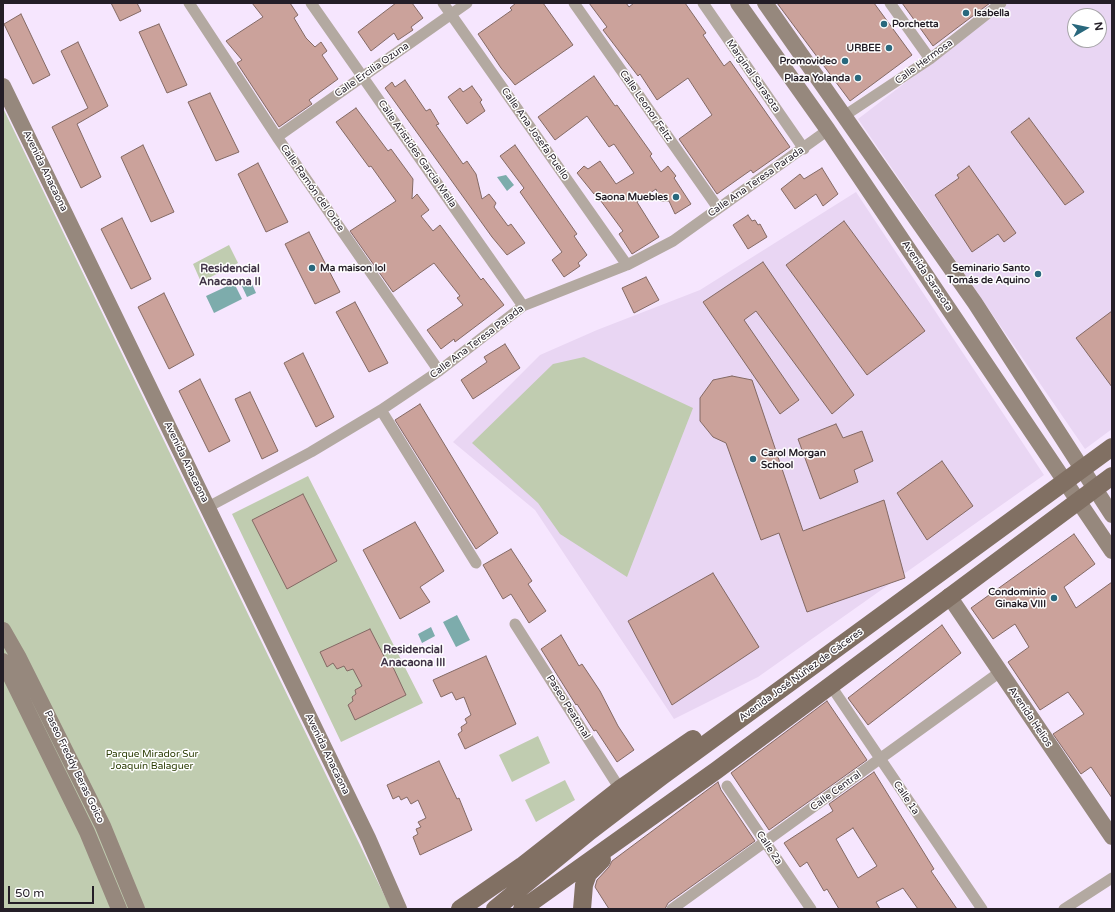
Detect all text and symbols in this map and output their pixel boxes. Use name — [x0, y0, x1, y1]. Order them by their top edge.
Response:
place label: Isabella — [974, 7, 1010, 19]
marker: Isabella — [961, 8, 971, 18]
north arrow — [1067, 8, 1107, 48]
place label: Porchetta — [892, 18, 939, 30]
marker: Porchetta — [879, 19, 889, 29]
text: N — [1091, 21, 1105, 32]
street label: Marginal Sarasota — [723, 37, 783, 115]
street label: Calle Hermosa — [893, 37, 955, 87]
street label: Calle Ercilia Ozuna — [333, 40, 411, 100]
place label: URBEE — [847, 42, 881, 54]
marker: URBEE — [884, 43, 894, 53]
place label: Promovideo — [780, 55, 837, 67]
marker: Promovideo — [840, 56, 850, 66]
street label: Calle Leonor Feltz — [617, 68, 675, 144]
place label: Plaza Yolanda — [784, 72, 850, 84]
marker: Plaza Yolanda — [853, 73, 863, 83]
street label: Calle Ana Josefa Puello — [499, 85, 571, 183]
street label: Calle Arístides García Mella — [375, 98, 459, 210]
street label: Avenida Anacaona — [20, 128, 70, 214]
street label: Calle Ramón del Orbe — [277, 142, 347, 234]
street label: Calle Ana Teresa Parada — [706, 144, 806, 220]
place label: Saona Muebles — [595, 191, 668, 203]
marker: Saona Muebles — [671, 192, 681, 202]
street label: Avenida Sarasota — [899, 238, 955, 314]
district label: Residencial Anacaona II — [199, 262, 261, 288]
place label: Ma maison lol — [320, 262, 386, 274]
place label: Seminario Santo Tomás de Aquino — [947, 262, 1030, 286]
marker: Ma maison lol — [307, 263, 317, 273]
marker: Seminario Santo Tomás de Aquino — [1033, 269, 1043, 279]
street label: Calle Ana Teresa Parada — [428, 303, 526, 381]
street label: Avenida Anacaona — [161, 419, 211, 505]
place label: Carol Morgan School — [761, 447, 826, 470]
marker: Carol Morgan School — [748, 454, 758, 464]
place label: Condominio Ginaka VIII — [988, 586, 1046, 610]
marker: Condominio Ginaka VIII — [1049, 593, 1059, 603]
street label: Avenida José Núñez de Cáceres — [737, 626, 865, 724]
district label: Residencial Anacaona III — [381, 643, 445, 669]
street label: Paseo Peatonal — [544, 673, 592, 741]
street label: Avenida Helios — [1005, 685, 1055, 749]
street label: Paseo Freddy Beras Goico — [41, 709, 107, 825]
street label: Avenida Anacaona — [302, 711, 352, 797]
park label: Parque Mirador Sur Joaquín Balaguer — [106, 748, 198, 772]
street label: Calle Central — [808, 769, 864, 813]
street label: Calle 1a — [890, 779, 922, 817]
street label: Calle 2a — [753, 829, 785, 867]
scale bar — [10, 878, 96, 904]
text: 50 m — [15, 886, 44, 900]

